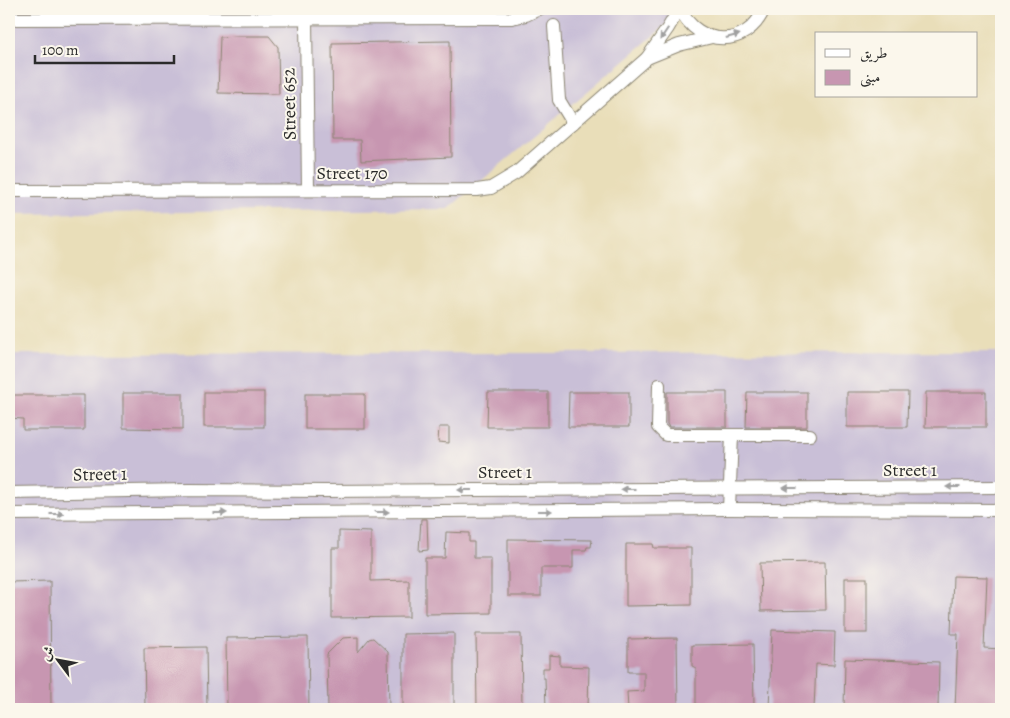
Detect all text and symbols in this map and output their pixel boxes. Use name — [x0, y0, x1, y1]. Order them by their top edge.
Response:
one-way arrow — [659, 27, 669, 41]
one-way arrow — [726, 31, 741, 39]
scale bar — [35, 32, 174, 64]
legend — [815, 32, 978, 98]
text: 100 m — [42, 40, 79, 60]
text: طريق — [860, 43, 887, 63]
street label: Street 652 — [276, 67, 302, 140]
text: مبنى — [860, 67, 880, 88]
street label: Street 170 — [316, 161, 388, 185]
street label: Street 1 — [883, 458, 937, 482]
street label: Street 1 — [478, 460, 532, 484]
street label: Street 1 — [73, 462, 127, 486]
one-way arrow — [944, 483, 960, 491]
one-way arrow — [782, 484, 798, 492]
one-way arrow — [619, 485, 635, 493]
one-way arrow — [457, 486, 473, 494]
one-way arrow — [537, 506, 553, 514]
one-way arrow — [375, 508, 391, 516]
one-way arrow — [212, 509, 228, 517]
one-way arrow — [50, 510, 66, 518]
north arrow — [32, 636, 82, 686]
text: ش — [36, 642, 59, 664]

